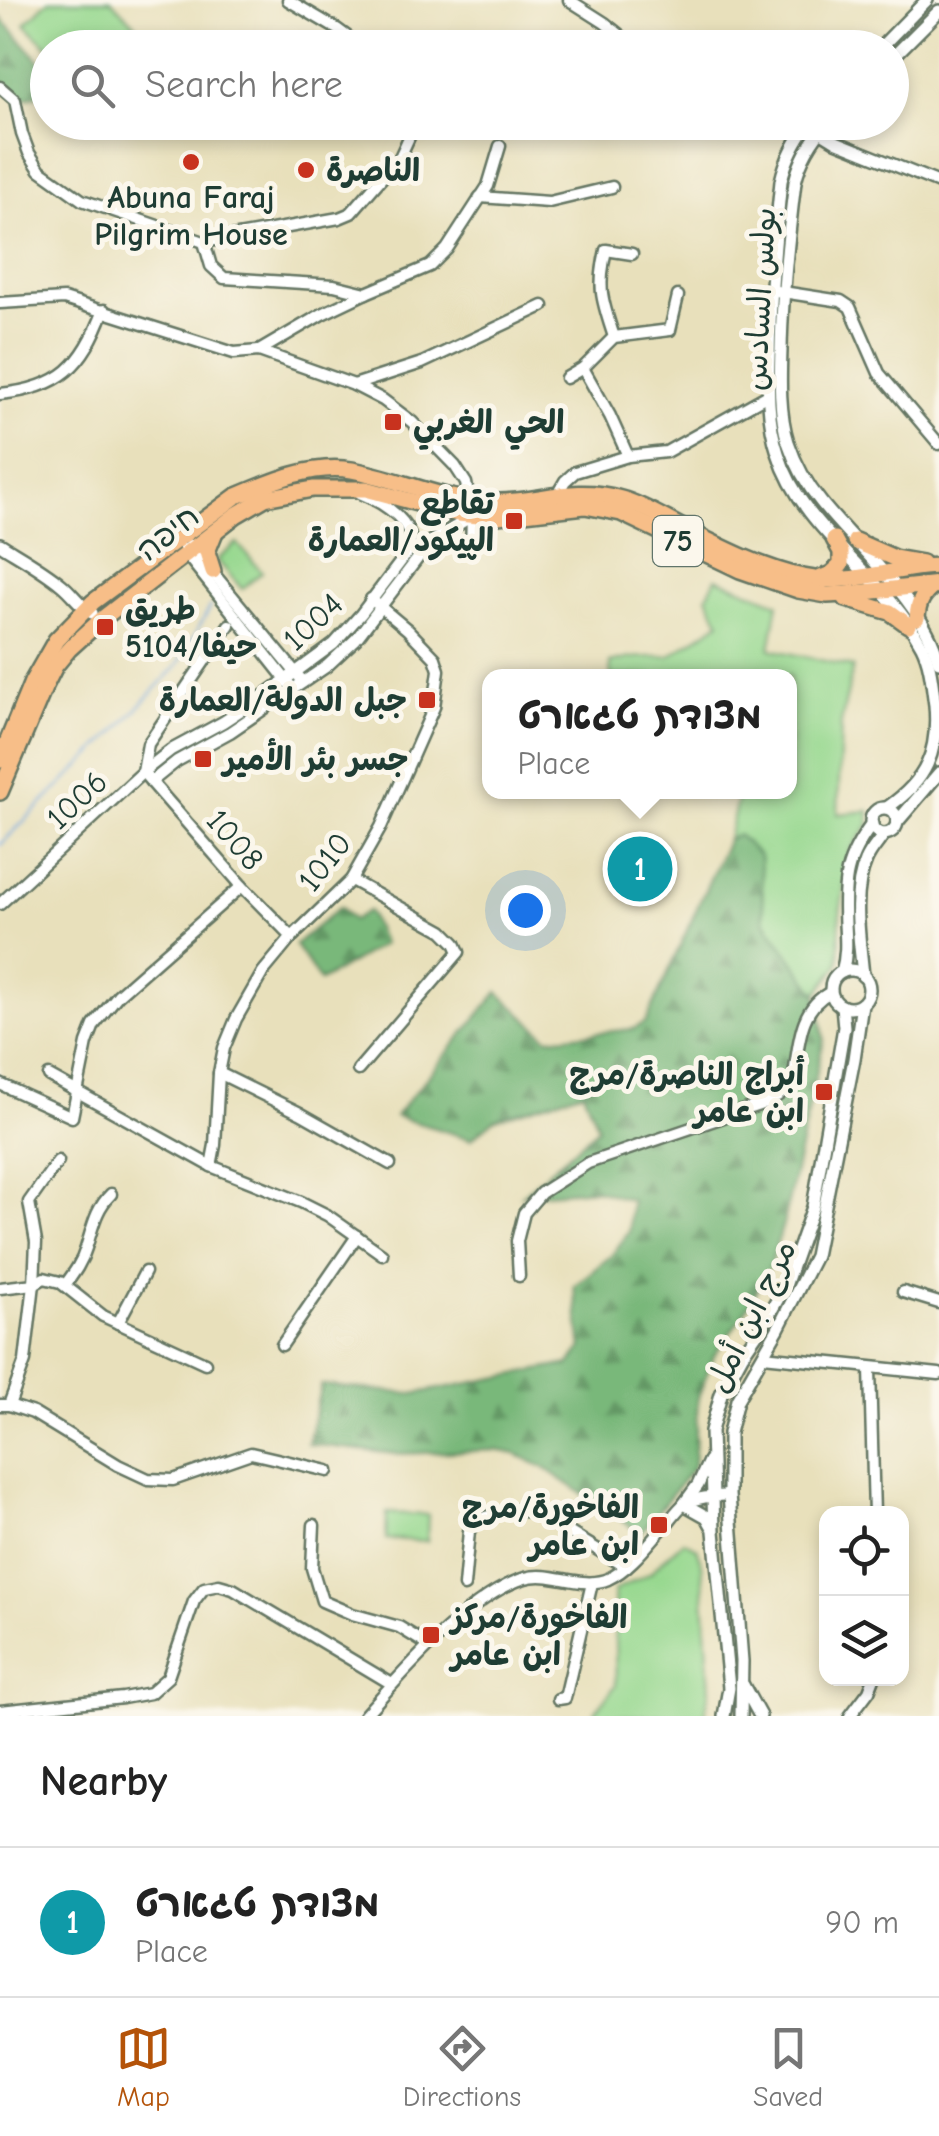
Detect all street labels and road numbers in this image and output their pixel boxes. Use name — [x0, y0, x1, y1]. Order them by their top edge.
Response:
street label: بولس السادس — [737, 206, 783, 392]
street label: חיפה — [130, 497, 206, 569]
road number: 75 — [653, 516, 703, 566]
street label: 1004 — [276, 586, 350, 658]
street label: 1006 — [39, 763, 115, 837]
street label: 1008 — [199, 802, 271, 878]
street label: 1010 — [291, 825, 359, 899]
street label: مرج ابن أمل — [698, 1234, 806, 1399]

